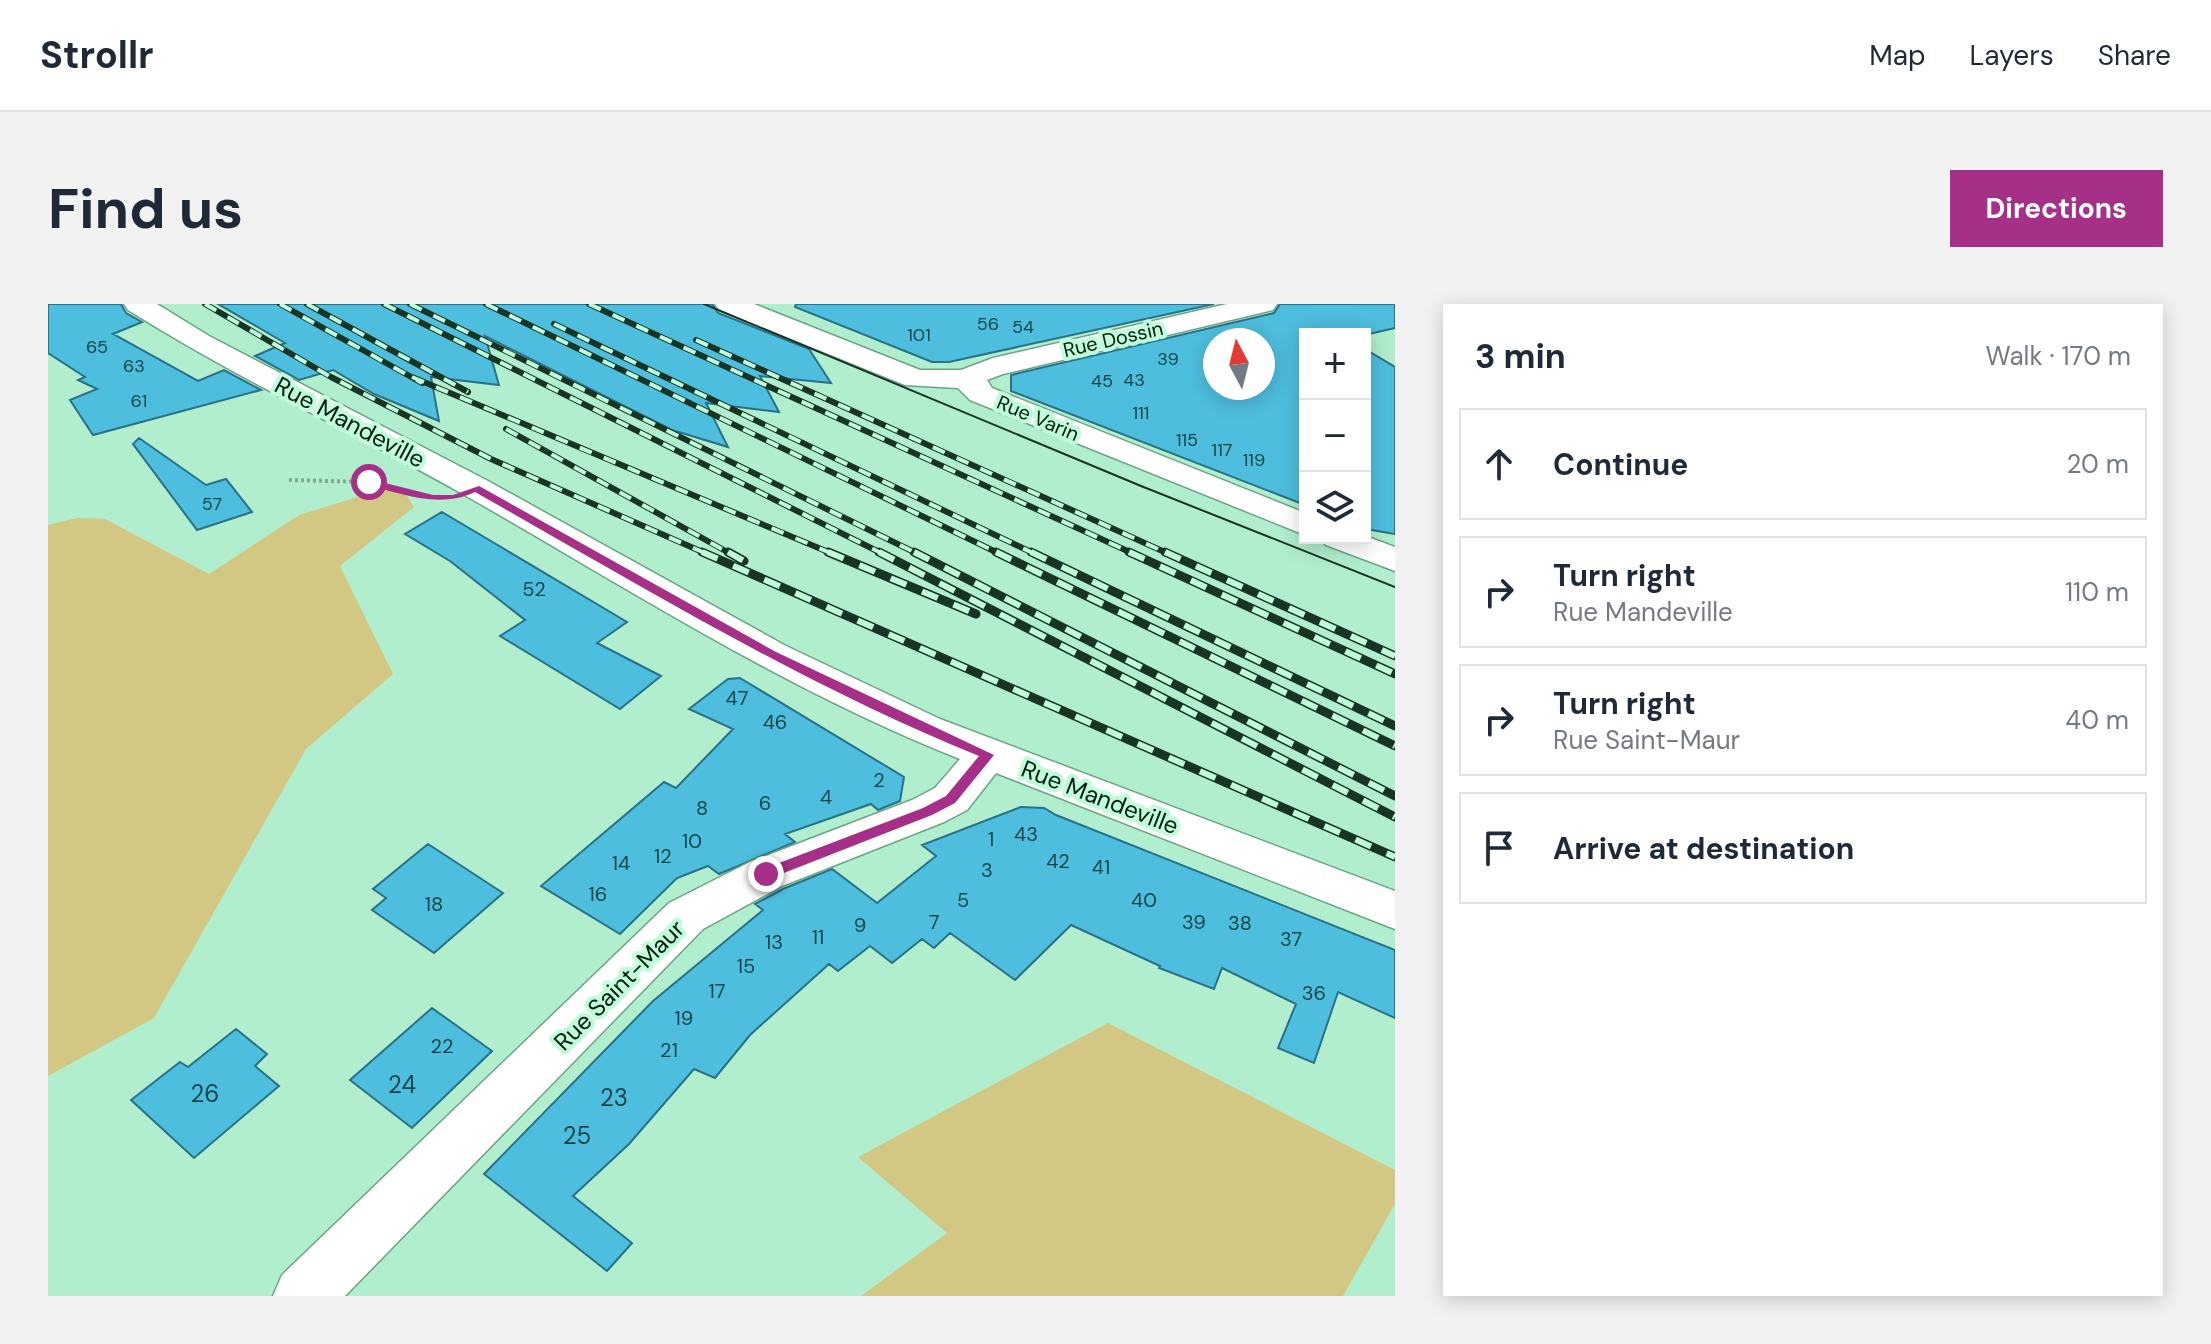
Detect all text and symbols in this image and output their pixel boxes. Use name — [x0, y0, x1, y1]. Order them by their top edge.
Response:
text: Strollr — [40, 30, 154, 80]
text: Map — [1869, 37, 1926, 74]
text: Layers — [1970, 37, 2054, 74]
text: Share — [2098, 37, 2171, 74]
button: Directions — [1950, 170, 2163, 247]
text: Find us — [48, 172, 243, 245]
house number: 56 — [977, 312, 999, 336]
house number: 54 — [1012, 315, 1034, 339]
street label: Rue Dossin — [1060, 315, 1166, 363]
house number: 101 — [907, 323, 931, 347]
north arrow — [1203, 328, 1275, 400]
map controls — [1299, 328, 1371, 544]
button: + — [1299, 328, 1371, 400]
text: 3 min — [1475, 334, 1566, 379]
house number: 65 — [86, 335, 108, 359]
text: Walk · 170 m — [1986, 339, 2131, 373]
house number: 39 — [1157, 347, 1179, 371]
house number: 63 — [123, 354, 145, 378]
house number: 43 — [1123, 368, 1145, 392]
street label: Rue Mandeville — [269, 369, 431, 475]
house number: 45 — [1091, 369, 1113, 393]
house number: 61 — [131, 389, 147, 413]
street label: Rue Varin — [993, 389, 1083, 447]
button: − — [1299, 400, 1371, 472]
house number: 111 — [1133, 401, 1149, 425]
house number: 115 — [1176, 428, 1198, 452]
house number: 117 — [1212, 438, 1232, 462]
icon: ahead — [1477, 442, 1521, 486]
text: Continue — [1553, 445, 1688, 484]
text: 20 m — [2066, 447, 2129, 481]
house number: 119 — [1243, 448, 1265, 472]
route start — [351, 464, 387, 500]
button: layers — [1299, 472, 1371, 544]
house number: 57 — [202, 492, 222, 516]
text: Turn right — [1553, 556, 1696, 595]
icon: right — [1477, 570, 1521, 614]
text: 110 m — [2065, 575, 2129, 609]
house number: 52 — [522, 576, 546, 602]
text: Rue Mandeville — [1553, 595, 1733, 629]
text: Turn right — [1553, 684, 1696, 723]
house number: 47 — [726, 685, 748, 711]
icon: right — [1477, 698, 1521, 742]
text: 40 m — [2065, 703, 2129, 737]
house number: 46 — [763, 709, 787, 735]
text: Rue Saint-Maur — [1553, 723, 1740, 757]
street label: Rue Mandeville — [1017, 753, 1183, 841]
house number: 2 — [873, 767, 885, 793]
house number: 4 — [820, 784, 832, 810]
house number: 6 — [759, 790, 771, 816]
house number: 8 — [696, 795, 708, 821]
house number: 43 — [1014, 821, 1038, 847]
house number: 1 — [988, 826, 994, 852]
icon: arrive — [1477, 826, 1521, 870]
house number: 10 — [682, 828, 702, 854]
text: Arrive at destination — [1553, 829, 1854, 868]
house number: 12 — [654, 843, 672, 869]
house number: 42 — [1046, 848, 1070, 874]
house number: 14 — [612, 850, 630, 876]
house number: 41 — [1092, 854, 1110, 880]
route end — [748, 856, 784, 892]
house number: 3 — [981, 857, 993, 883]
house number: 16 — [589, 881, 607, 907]
house number: 5 — [957, 887, 969, 913]
house number: 40 — [1131, 887, 1157, 913]
house number: 18 — [425, 891, 443, 917]
house number: 7 — [929, 909, 939, 935]
house number: 39 — [1182, 909, 1206, 935]
house number: 38 — [1228, 910, 1252, 936]
house number: 9 — [854, 912, 866, 938]
street label: Rue Saint-Maur — [547, 913, 691, 1057]
house number: 11 — [812, 924, 824, 950]
house number: 37 — [1280, 926, 1302, 952]
house number: 13 — [765, 929, 783, 955]
house number: 15 — [737, 953, 755, 979]
house number: 17 — [709, 978, 725, 1004]
house number: 36 — [1302, 980, 1326, 1006]
house number: 19 — [675, 1005, 693, 1031]
house number: 22 — [430, 1033, 454, 1059]
house number: 21 — [660, 1037, 678, 1063]
house number: 24 — [388, 1069, 416, 1100]
house number: 26 — [191, 1078, 219, 1109]
house number: 23 — [600, 1082, 628, 1113]
house number: 25 — [563, 1120, 591, 1151]

